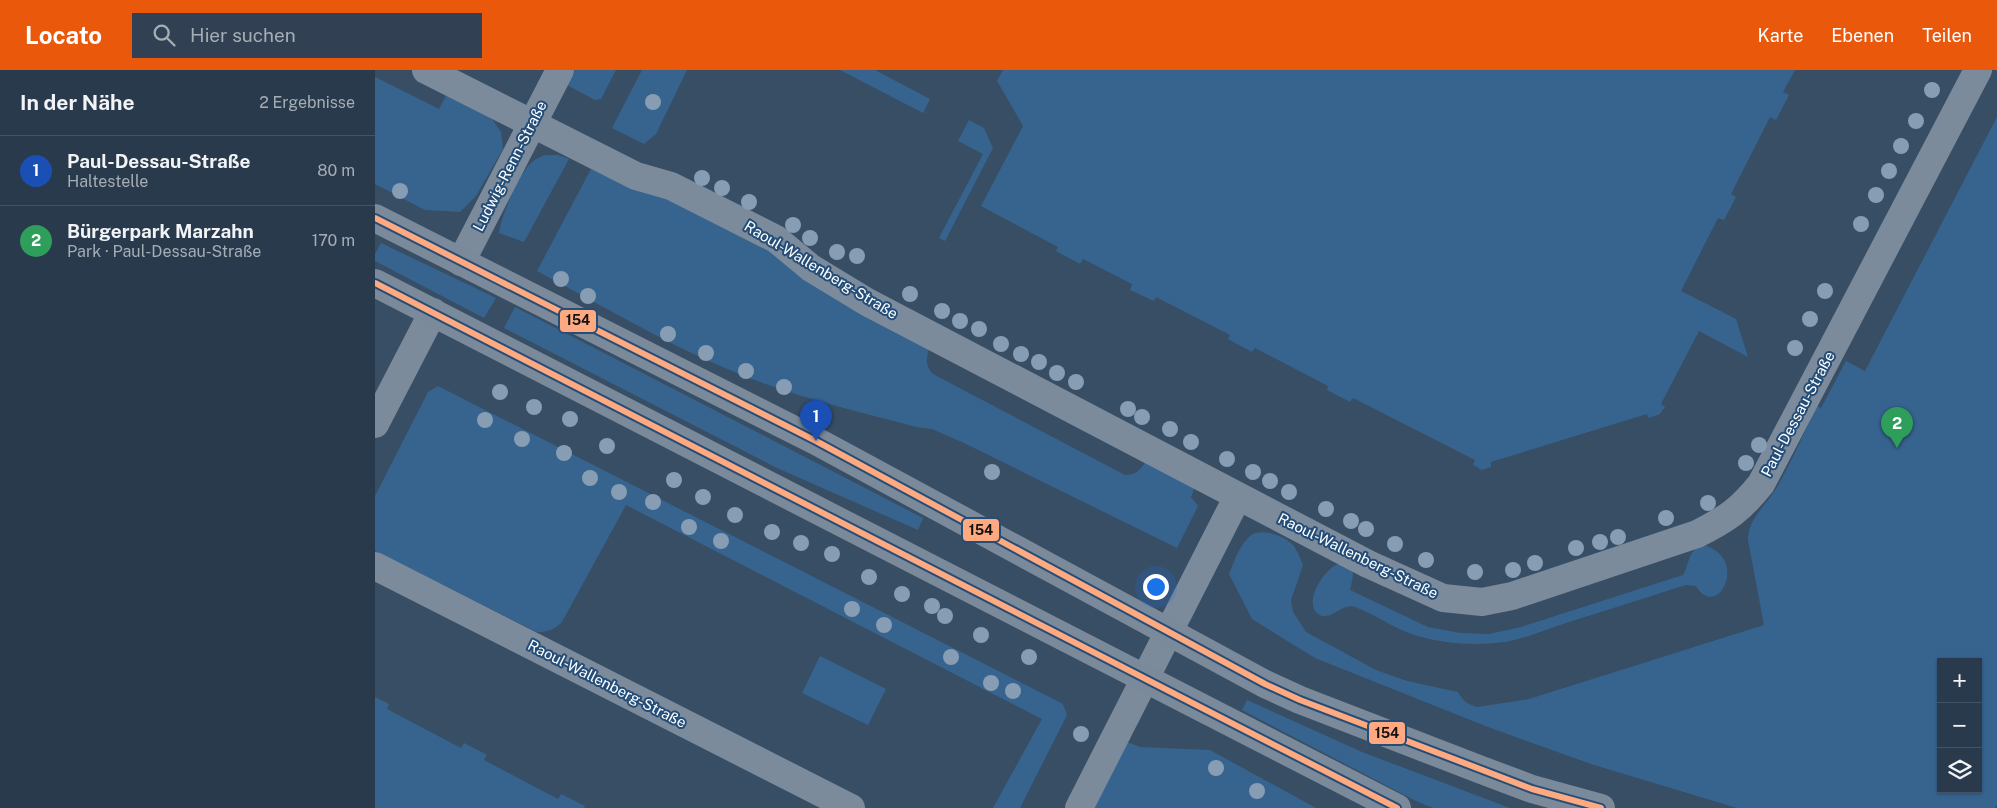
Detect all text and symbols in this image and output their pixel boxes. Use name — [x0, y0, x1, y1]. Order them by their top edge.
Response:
search box — [132, 13, 482, 58]
text: Locato — [25, 21, 102, 49]
icon: search — [150, 21, 178, 49]
text: Hier suchen — [190, 24, 296, 46]
text: Karte — [1758, 25, 1803, 46]
text: Ebenen — [1831, 25, 1894, 46]
text: Teilen — [1922, 25, 1972, 46]
text: In der Nähe — [20, 90, 135, 115]
text: 2 Ergebnisse — [259, 93, 355, 112]
street label: Ludwig-Renn-Straße — [469, 98, 550, 234]
text: Paul-Dessau-Straße — [67, 150, 251, 172]
text: 1 — [33, 161, 39, 180]
text: 80 m — [317, 161, 355, 180]
text: Haltestelle — [67, 172, 148, 191]
street label: Raoul-Wallenberg-Straße — [742, 217, 901, 322]
text: Bürgerpark Marzahn — [67, 220, 254, 242]
text: 2 — [31, 231, 41, 250]
text: 170 m — [312, 231, 355, 250]
text: Park · Paul-Dessau-Straße — [67, 242, 261, 261]
line badge: 154 — [559, 309, 597, 333]
text: 154 — [566, 312, 590, 328]
street label: Paul-Dessau-Straße — [1757, 348, 1838, 479]
pin: 1 — [800, 400, 832, 441]
pin: 2 — [1881, 407, 1913, 448]
street label: Raoul-Wallenberg-Straße — [1275, 509, 1441, 602]
line badge: 154 — [962, 518, 1000, 542]
text: 154 — [969, 522, 993, 538]
your location — [1143, 574, 1169, 600]
street label: Raoul-Wallenberg-Straße — [525, 636, 689, 731]
map controls — [1937, 658, 1982, 793]
button: + — [1937, 658, 1982, 703]
button: − — [1937, 703, 1982, 748]
line badge: 154 — [1368, 721, 1406, 745]
text: 154 — [1375, 725, 1399, 741]
button: layers — [1937, 748, 1982, 793]

